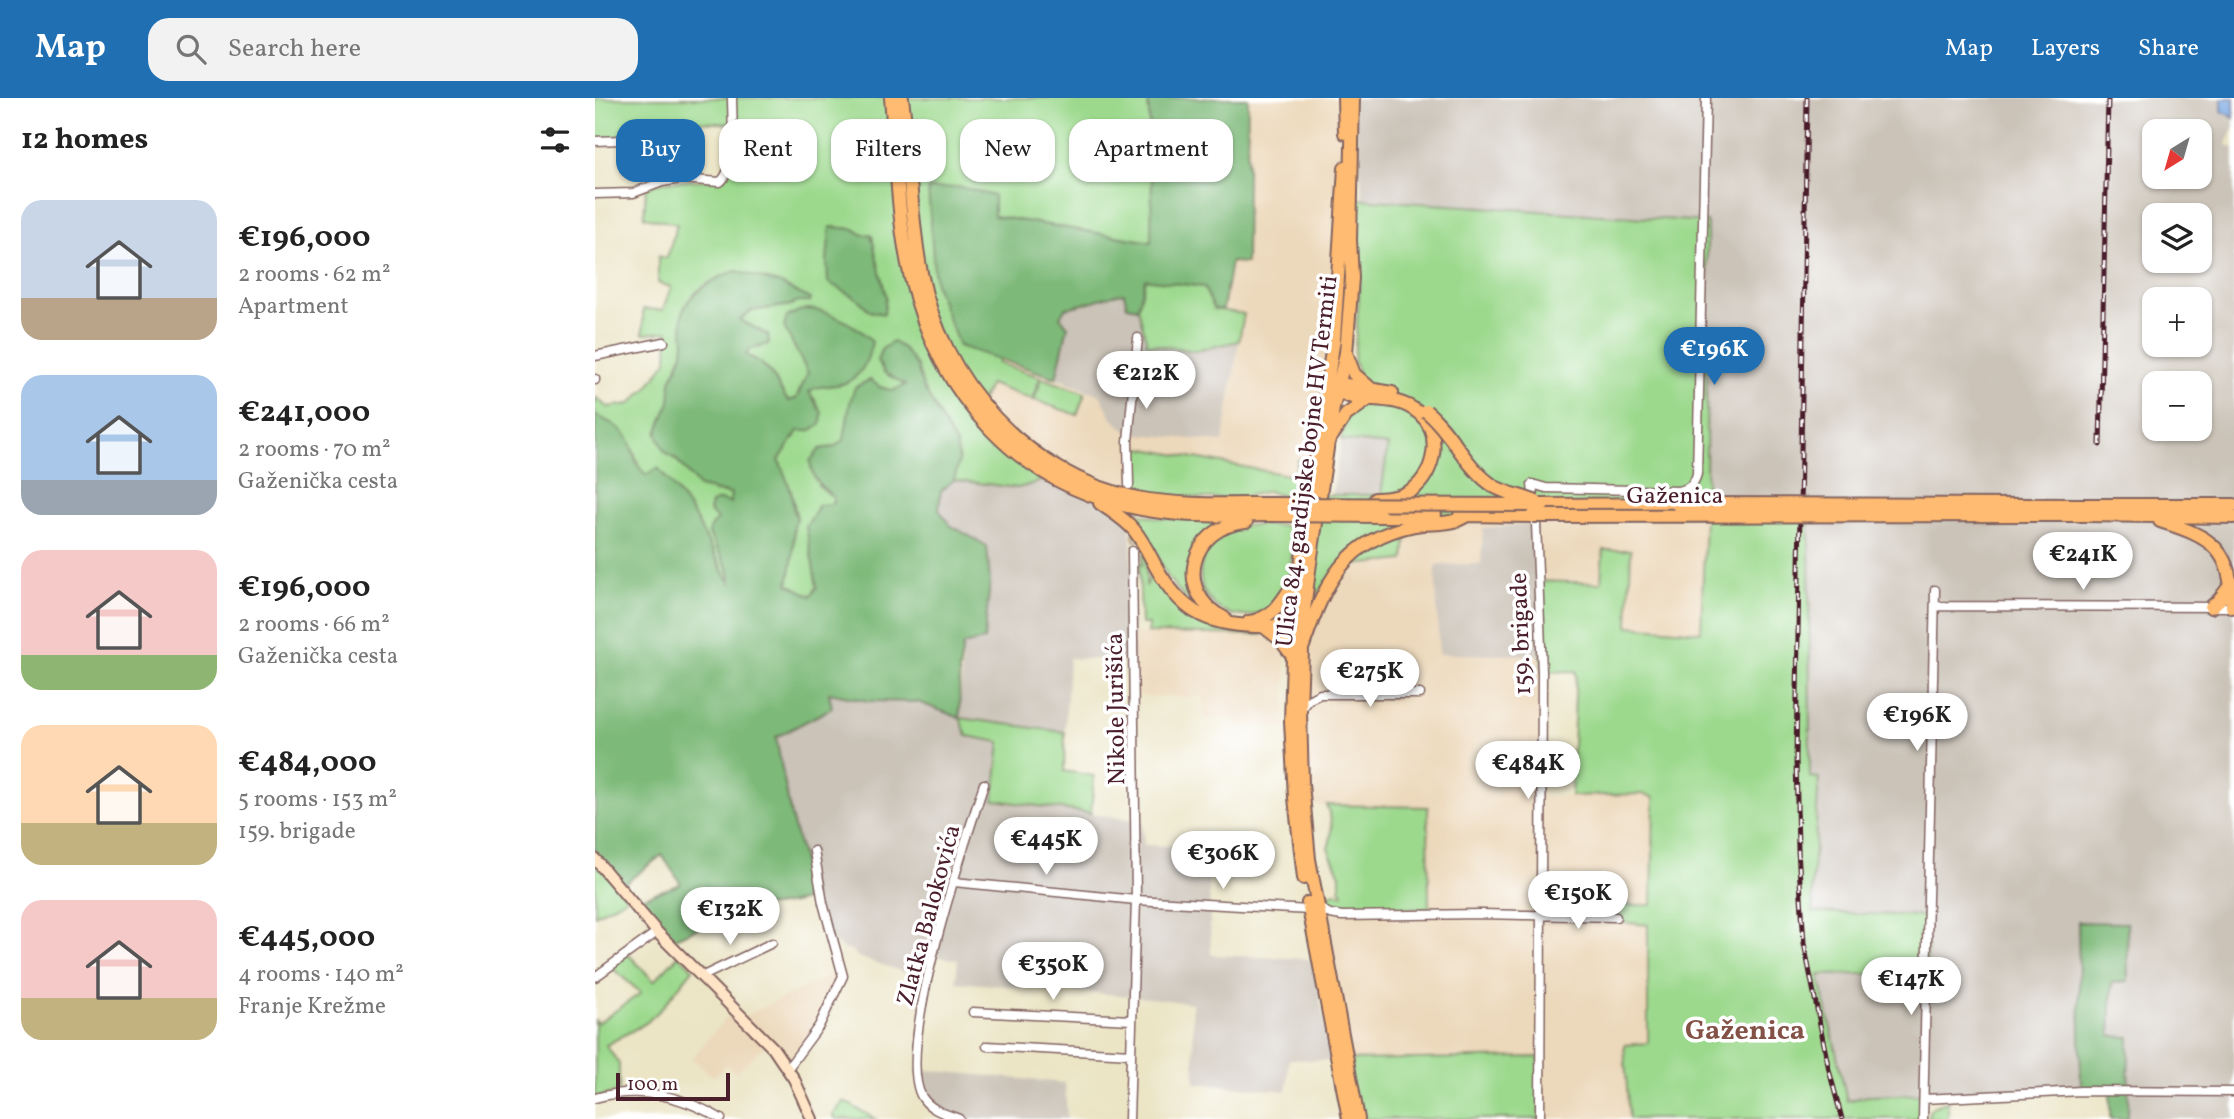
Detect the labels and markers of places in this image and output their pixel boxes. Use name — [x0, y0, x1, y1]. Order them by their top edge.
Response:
pin: €196K — [1665, 328, 1763, 387]
pin: €212K — [1097, 352, 1195, 411]
pin: €241K — [2034, 532, 2132, 592]
pin: €275K — [1321, 650, 1419, 709]
pin: €196K — [1868, 694, 1966, 753]
pin: €484K — [1479, 742, 1577, 801]
pin: €445K — [997, 818, 1095, 877]
pin: €306K — [1174, 832, 1272, 891]
pin: €150K — [1529, 872, 1627, 931]
pin: €132K — [681, 888, 779, 947]
pin: €350K — [1004, 942, 1102, 1002]
pin: €147K — [1862, 958, 1960, 1017]

